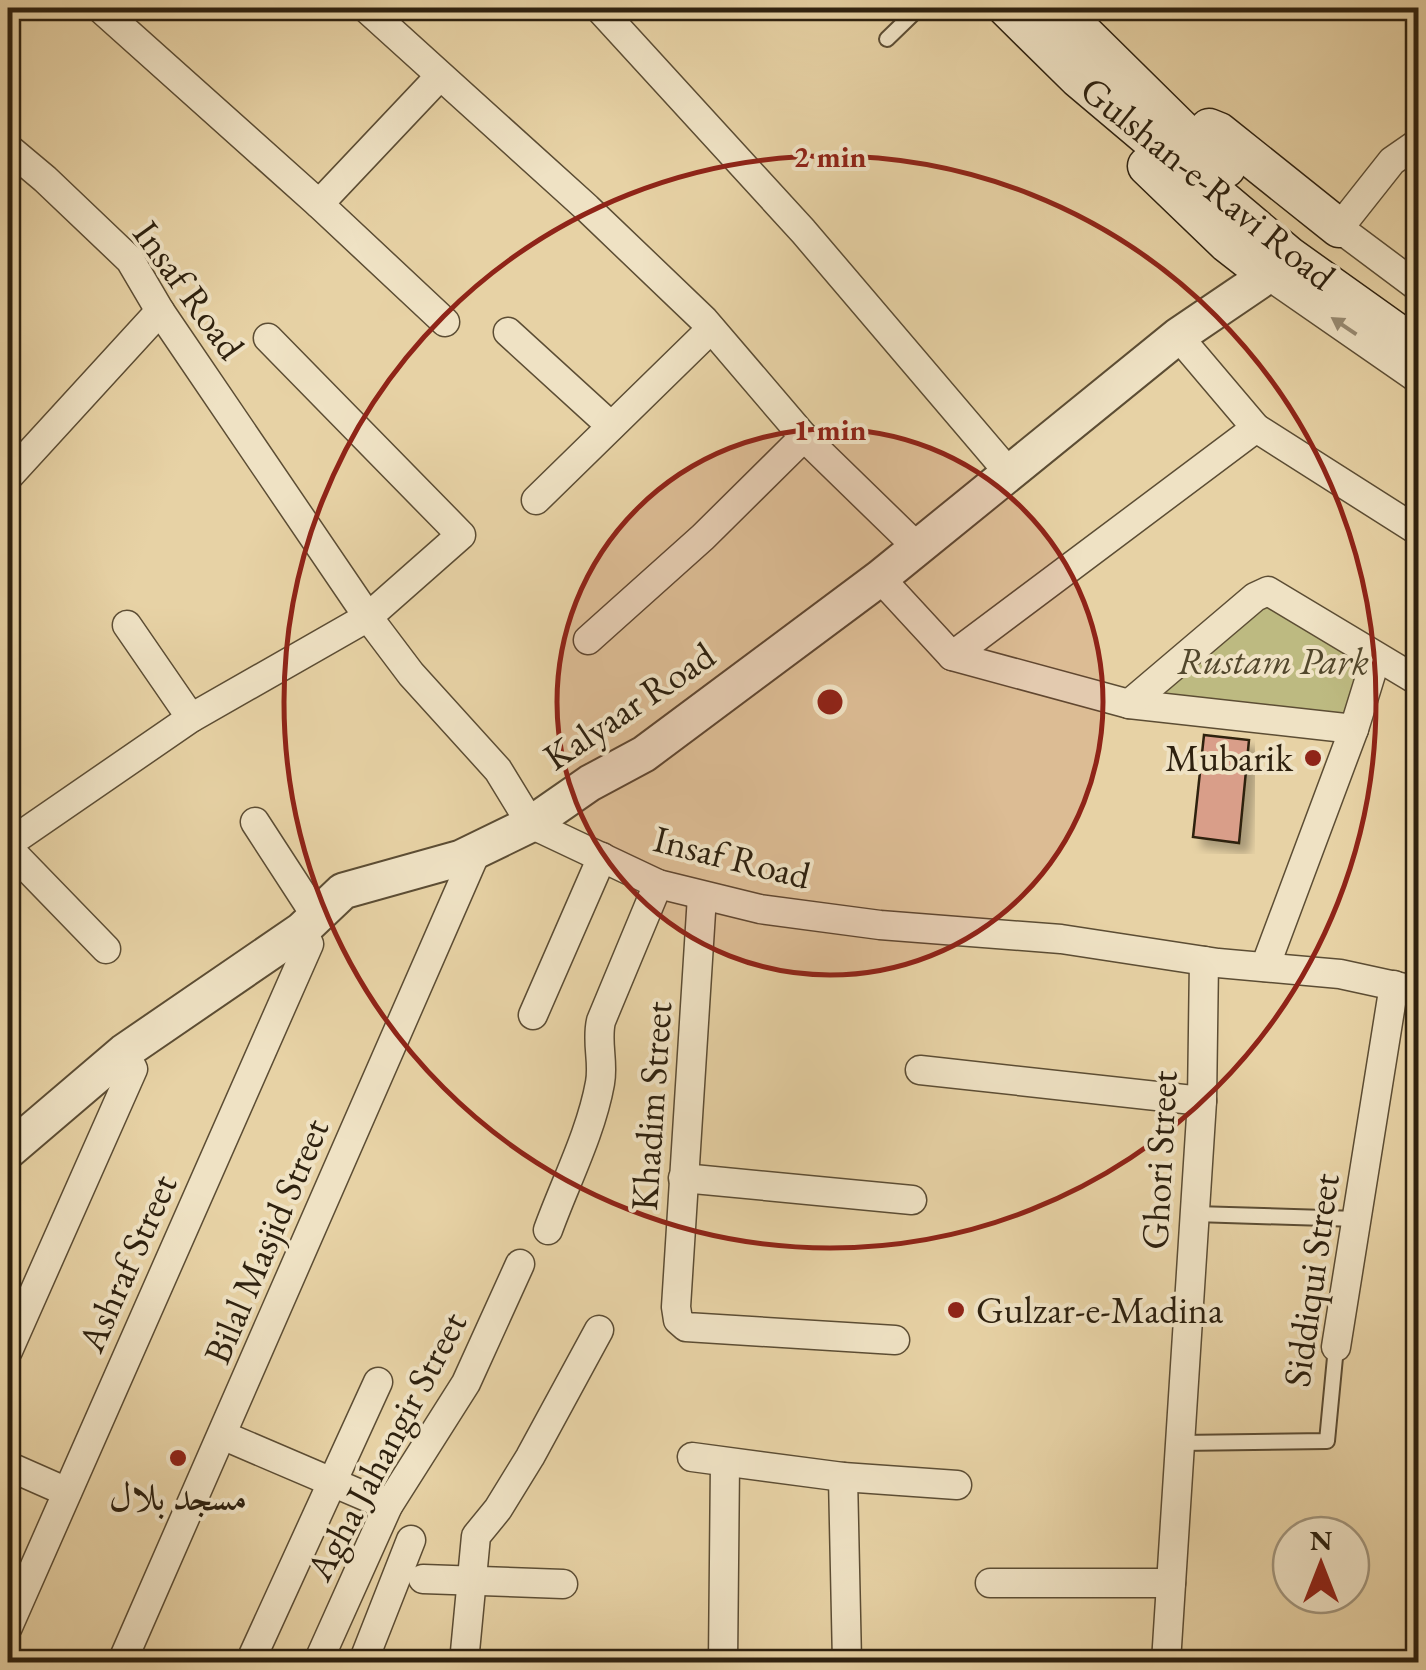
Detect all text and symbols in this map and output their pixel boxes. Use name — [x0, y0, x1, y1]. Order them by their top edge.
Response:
street label: Gulshan-e-Ravi Road — [1071, 65, 1346, 301]
text: 2 min — [793, 137, 867, 176]
street label: Insaf Road — [123, 211, 257, 369]
one-way arrow — [1330, 317, 1357, 336]
text: 1 min — [793, 410, 867, 449]
street label: Kalyaar Road — [534, 630, 724, 781]
park label: Rustam Park — [1177, 636, 1369, 685]
centre of rings — [812, 684, 848, 720]
place label: Mubarik — [1165, 733, 1294, 782]
marker: Mubarik — [1302, 747, 1324, 769]
street label: Insaf Road — [649, 813, 816, 900]
street label: Khadim Street — [619, 1000, 682, 1212]
street label: Ghori Street — [1129, 1069, 1188, 1251]
street label: Bilal Masjid Street — [192, 1111, 339, 1371]
street label: Ashraf Street — [65, 1166, 187, 1360]
street label: Siddiqui Street — [1271, 1170, 1350, 1390]
place label: Gulzar-e-Madina — [976, 1285, 1224, 1334]
marker: Gulzar-e-Madina — [945, 1299, 967, 1321]
street label: Agha Jahangir Street — [294, 1303, 477, 1590]
marker: مسجد بلال — [167, 1447, 189, 1469]
place label: مسجد بلال — [109, 1472, 247, 1521]
north arrow — [1271, 1515, 1371, 1615]
text: N — [1310, 1522, 1333, 1558]

